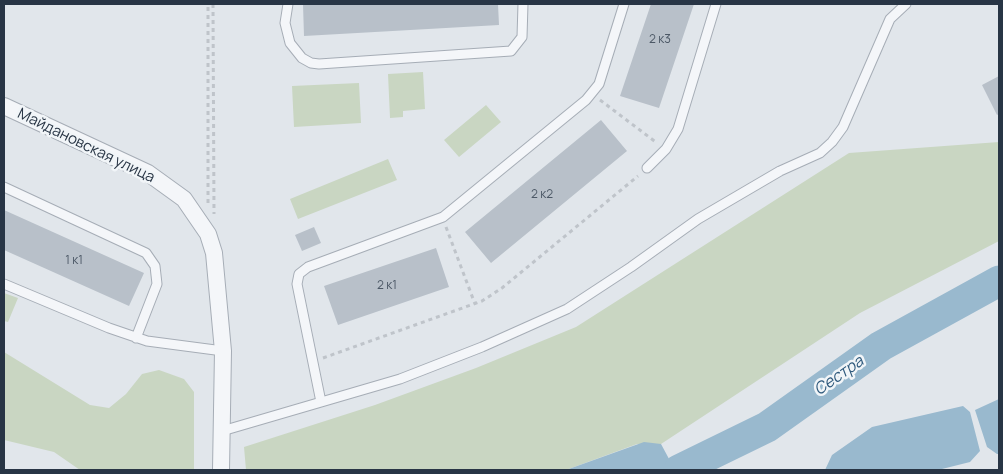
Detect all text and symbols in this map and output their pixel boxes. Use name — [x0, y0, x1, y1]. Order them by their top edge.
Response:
house number: 2 к3 — [649, 33, 671, 47]
street label: Майдановская улица — [15, 105, 157, 187]
house number: 2 к2 — [531, 188, 553, 202]
house number: 1 к1 — [65, 254, 83, 268]
house number: 2 к1 — [377, 279, 397, 293]
water label: Сестра — [811, 352, 867, 400]

